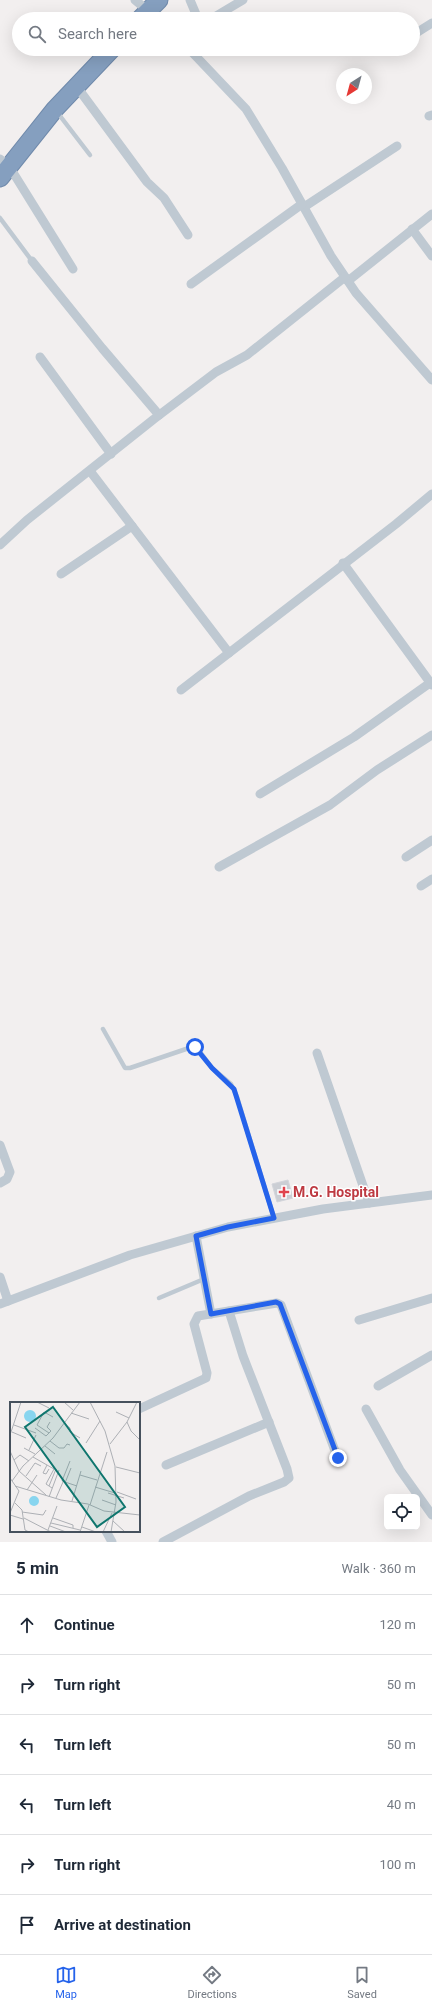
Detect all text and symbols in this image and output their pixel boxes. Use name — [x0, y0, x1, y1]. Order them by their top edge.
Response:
search box — [12, 12, 420, 56]
icon: search — [26, 23, 48, 45]
text: Search here — [58, 25, 137, 43]
north arrow — [336, 68, 372, 104]
route start — [186, 1038, 204, 1056]
place label: M.G. Hospital — [293, 1184, 379, 1200]
marker: M.G. Hospital — [278, 1186, 290, 1198]
inset map — [10, 1402, 140, 1532]
route end — [329, 1449, 347, 1467]
map controls — [384, 1494, 420, 1530]
button: locate — [384, 1494, 420, 1530]
text: 5 min — [16, 1558, 59, 1578]
text: Walk · 360 m — [341, 1561, 416, 1576]
icon: ahead — [16, 1614, 38, 1636]
text: Continue — [54, 1616, 115, 1634]
text: 120 m — [379, 1617, 416, 1632]
icon: right — [16, 1674, 38, 1696]
text: Turn right — [54, 1676, 120, 1694]
text: 50 m — [387, 1677, 416, 1692]
icon: left — [16, 1734, 38, 1756]
text: Turn left — [54, 1736, 111, 1754]
text: 50 m — [387, 1737, 416, 1752]
icon: left — [16, 1794, 38, 1816]
text: Turn left — [54, 1796, 111, 1814]
text: 40 m — [387, 1797, 416, 1812]
icon: right — [16, 1854, 38, 1876]
text: Turn right — [54, 1856, 120, 1874]
text: 100 m — [379, 1857, 416, 1872]
icon: arrive — [16, 1914, 38, 1936]
text: Arrive at destination — [54, 1916, 191, 1934]
tab: Map — [55, 1964, 77, 2001]
tab: Directions — [187, 1964, 237, 2001]
tab: Saved — [347, 1964, 377, 2001]

